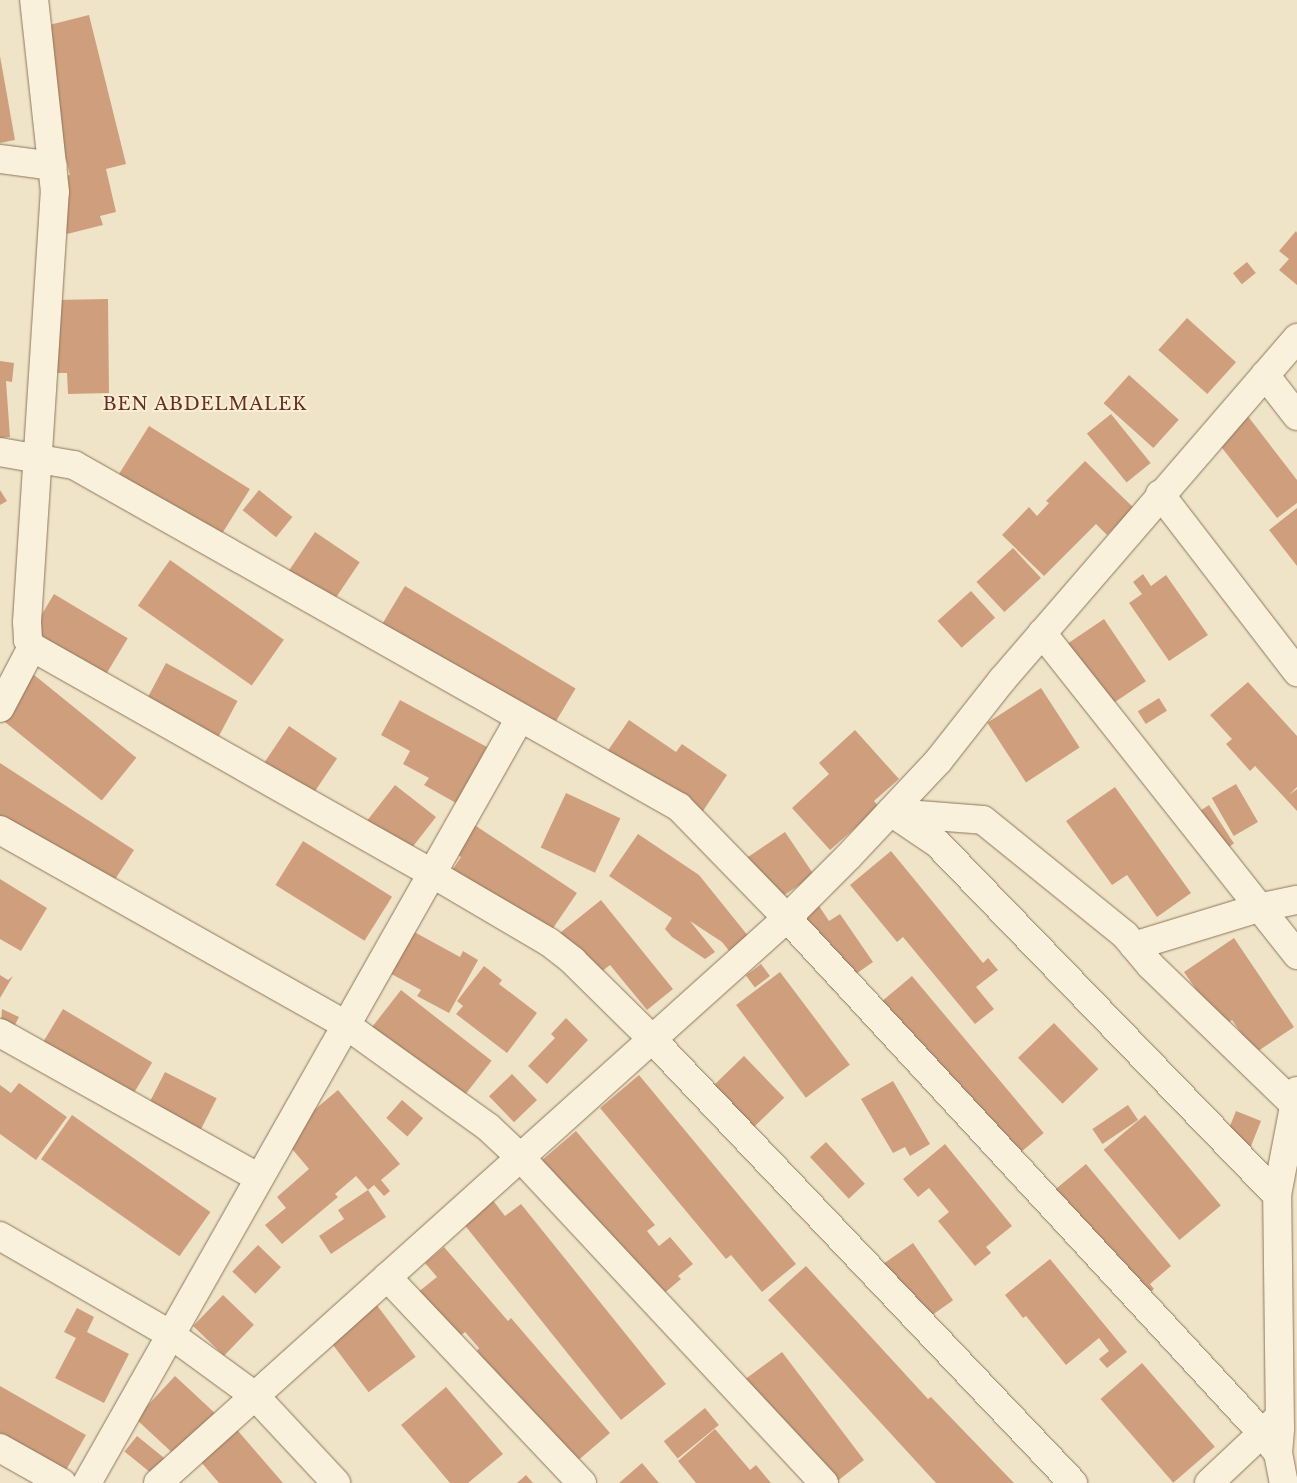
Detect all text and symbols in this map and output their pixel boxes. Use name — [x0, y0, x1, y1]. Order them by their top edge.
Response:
district label: BEN ABDELMALEK — [101, 393, 309, 415]

